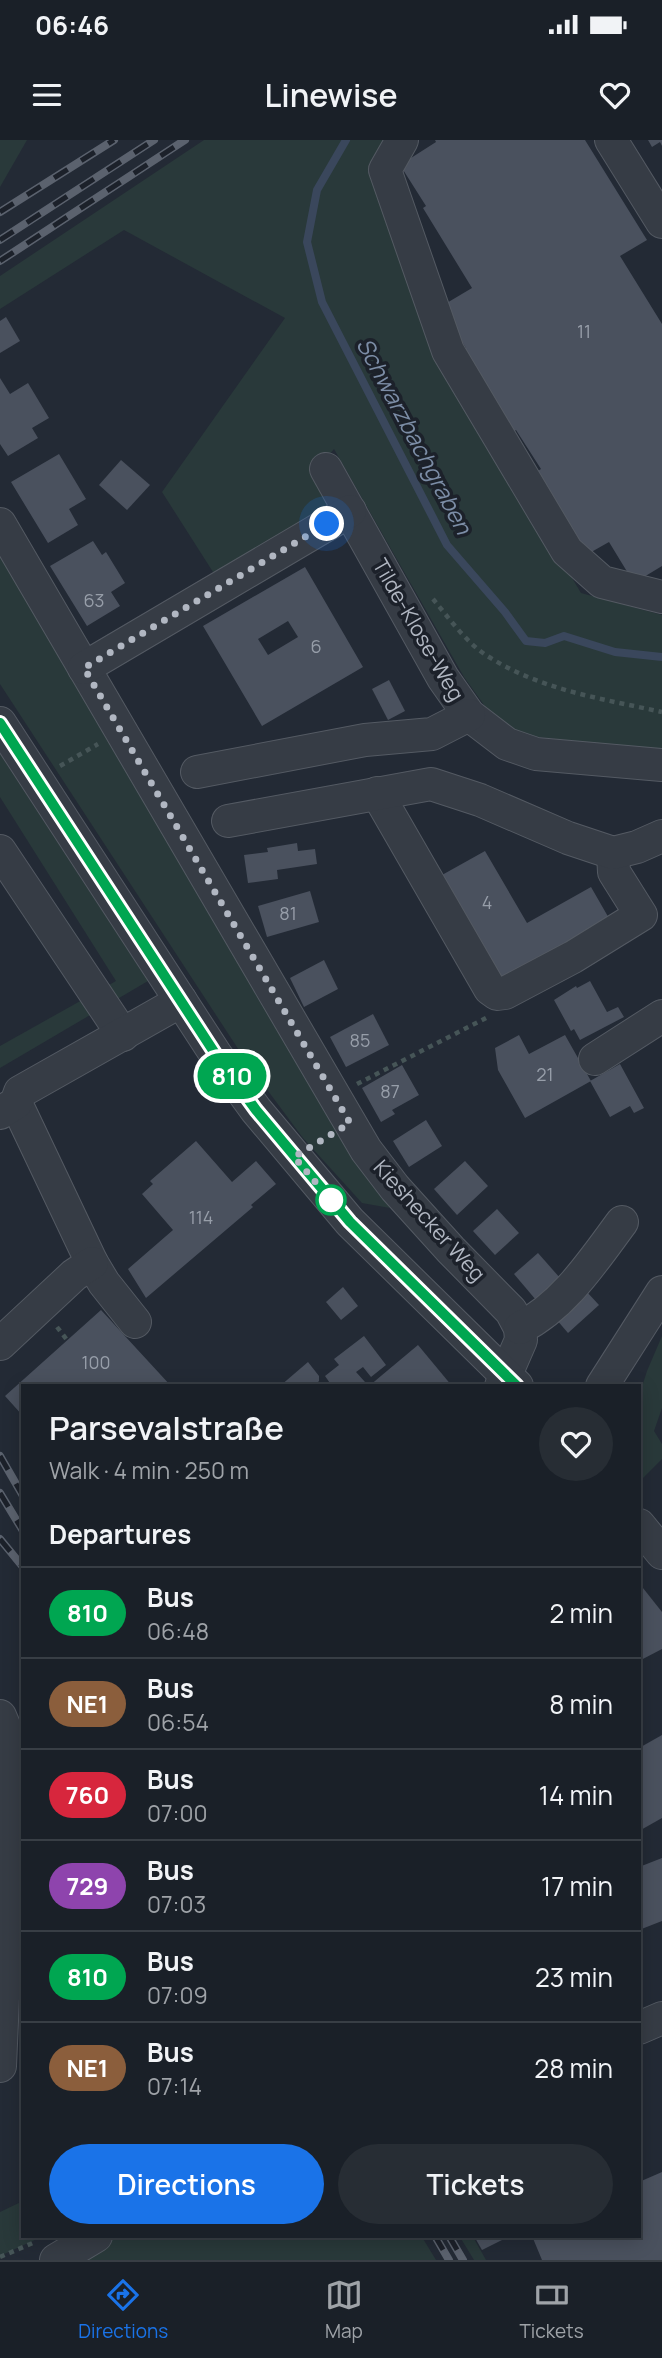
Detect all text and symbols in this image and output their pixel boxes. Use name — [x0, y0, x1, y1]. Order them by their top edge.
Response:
text: 06:46 — [35, 7, 109, 43]
text: Linewise — [264, 73, 398, 117]
icon: menu — [28, 76, 66, 114]
icon: heart — [596, 76, 634, 114]
house number: 11 — [577, 319, 591, 343]
water label: Schwarzbachgraben — [350, 332, 481, 541]
your location — [309, 506, 344, 541]
street label: Tilde-Klose-Weg — [367, 553, 471, 706]
house number: 63 — [83, 588, 105, 612]
house number: 6 — [310, 634, 322, 658]
house number: 4 — [482, 890, 492, 914]
house number: 81 — [279, 901, 297, 925]
house number: 85 — [350, 1028, 370, 1052]
line badge: 810 — [192, 1053, 272, 1099]
text: 810 — [211, 1059, 253, 1092]
house number: 21 — [536, 1062, 554, 1086]
house number: 87 — [380, 1079, 400, 1103]
street label: Kieshecker Weg — [368, 1154, 492, 1287]
unlabelled marker — [316, 1185, 346, 1215]
house number: 114 — [189, 1205, 213, 1229]
house number: 100 — [82, 1350, 110, 1374]
text: Parsevalstraße — [49, 1405, 284, 1450]
button: heart — [539, 1407, 613, 1481]
text: Walk · 4 min · 250 m — [49, 1454, 249, 1486]
text: Departures — [49, 1516, 191, 1552]
text: Bus — [147, 1579, 194, 1615]
text: 2 min — [549, 1595, 613, 1631]
text: 810 — [67, 1596, 108, 1629]
text: 06:48 — [147, 1615, 209, 1647]
text: Bus — [147, 1670, 194, 1706]
text: 8 min — [549, 1686, 613, 1722]
text: NE1 — [67, 1687, 108, 1720]
text: 06:54 — [147, 1706, 209, 1738]
text: Bus — [147, 1761, 194, 1797]
text: 14 min — [539, 1777, 613, 1813]
text: 760 — [66, 1778, 109, 1811]
text: 07:00 — [147, 1797, 208, 1829]
text: Bus — [147, 1852, 194, 1888]
text: 17 min — [541, 1868, 613, 1904]
text: 729 — [66, 1869, 109, 1902]
text: 07:03 — [147, 1888, 206, 1920]
text: Bus — [147, 1943, 194, 1979]
text: 23 min — [535, 1959, 613, 1995]
text: 810 — [67, 1960, 108, 1993]
text: 07:09 — [147, 1979, 208, 2011]
text: Bus — [147, 2034, 194, 2070]
text: 28 min — [534, 2050, 613, 2086]
text: NE1 — [67, 2051, 108, 2084]
text: 07:14 — [147, 2070, 202, 2102]
button: Directions — [49, 2144, 324, 2224]
button: Tickets — [338, 2144, 613, 2224]
tab: Directions — [78, 2276, 168, 2344]
tab: Map — [325, 2276, 363, 2344]
tab: Tickets — [519, 2276, 584, 2344]

